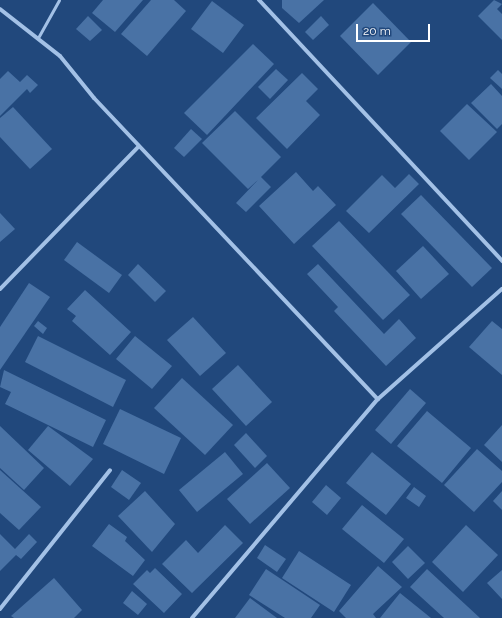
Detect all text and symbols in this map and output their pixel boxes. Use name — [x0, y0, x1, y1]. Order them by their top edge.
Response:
scale bar — [358, 16, 432, 42]
text: 20 m — [363, 24, 391, 38]

